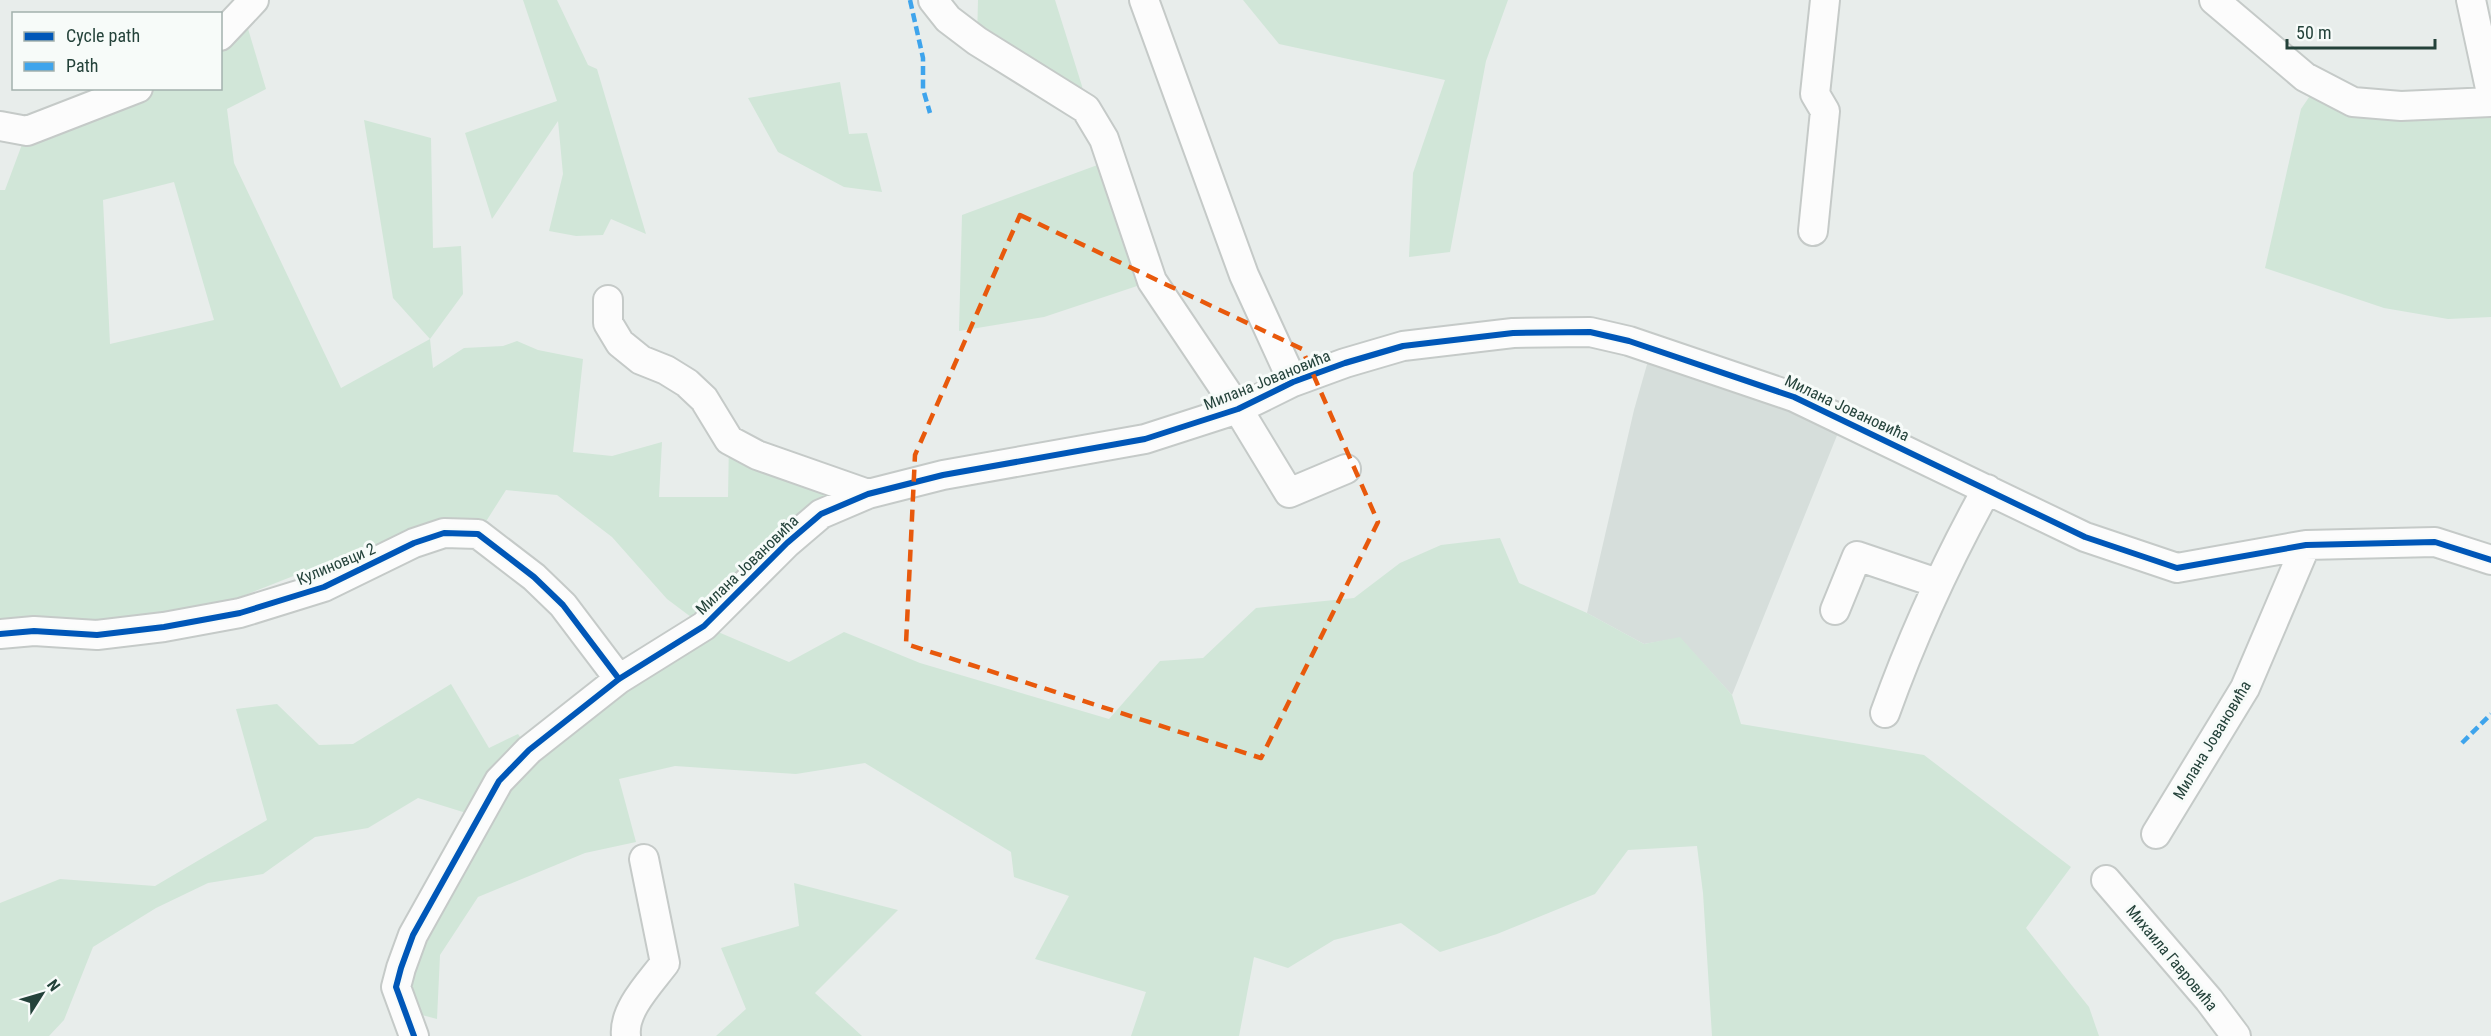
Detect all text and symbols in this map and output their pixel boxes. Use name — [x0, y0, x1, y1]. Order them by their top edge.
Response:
legend — [12, 12, 222, 90]
scale bar — [2287, 12, 2436, 50]
text: 50 m — [2296, 22, 2331, 43]
text: Cycle path — [66, 25, 140, 46]
text: Path — [66, 55, 99, 76]
street label: Милана Јовановића — [1201, 346, 1333, 414]
street label: Милана Јовановића — [1782, 371, 1912, 445]
street label: Милана Јовановића — [692, 511, 802, 619]
street label: Кулиновци 2 — [294, 539, 378, 589]
street label: Милана Јовановића — [2169, 677, 2255, 803]
street label: Михаила Гавровића — [2122, 901, 2222, 1015]
north arrow — [12, 964, 72, 1024]
text: N — [43, 976, 64, 995]

